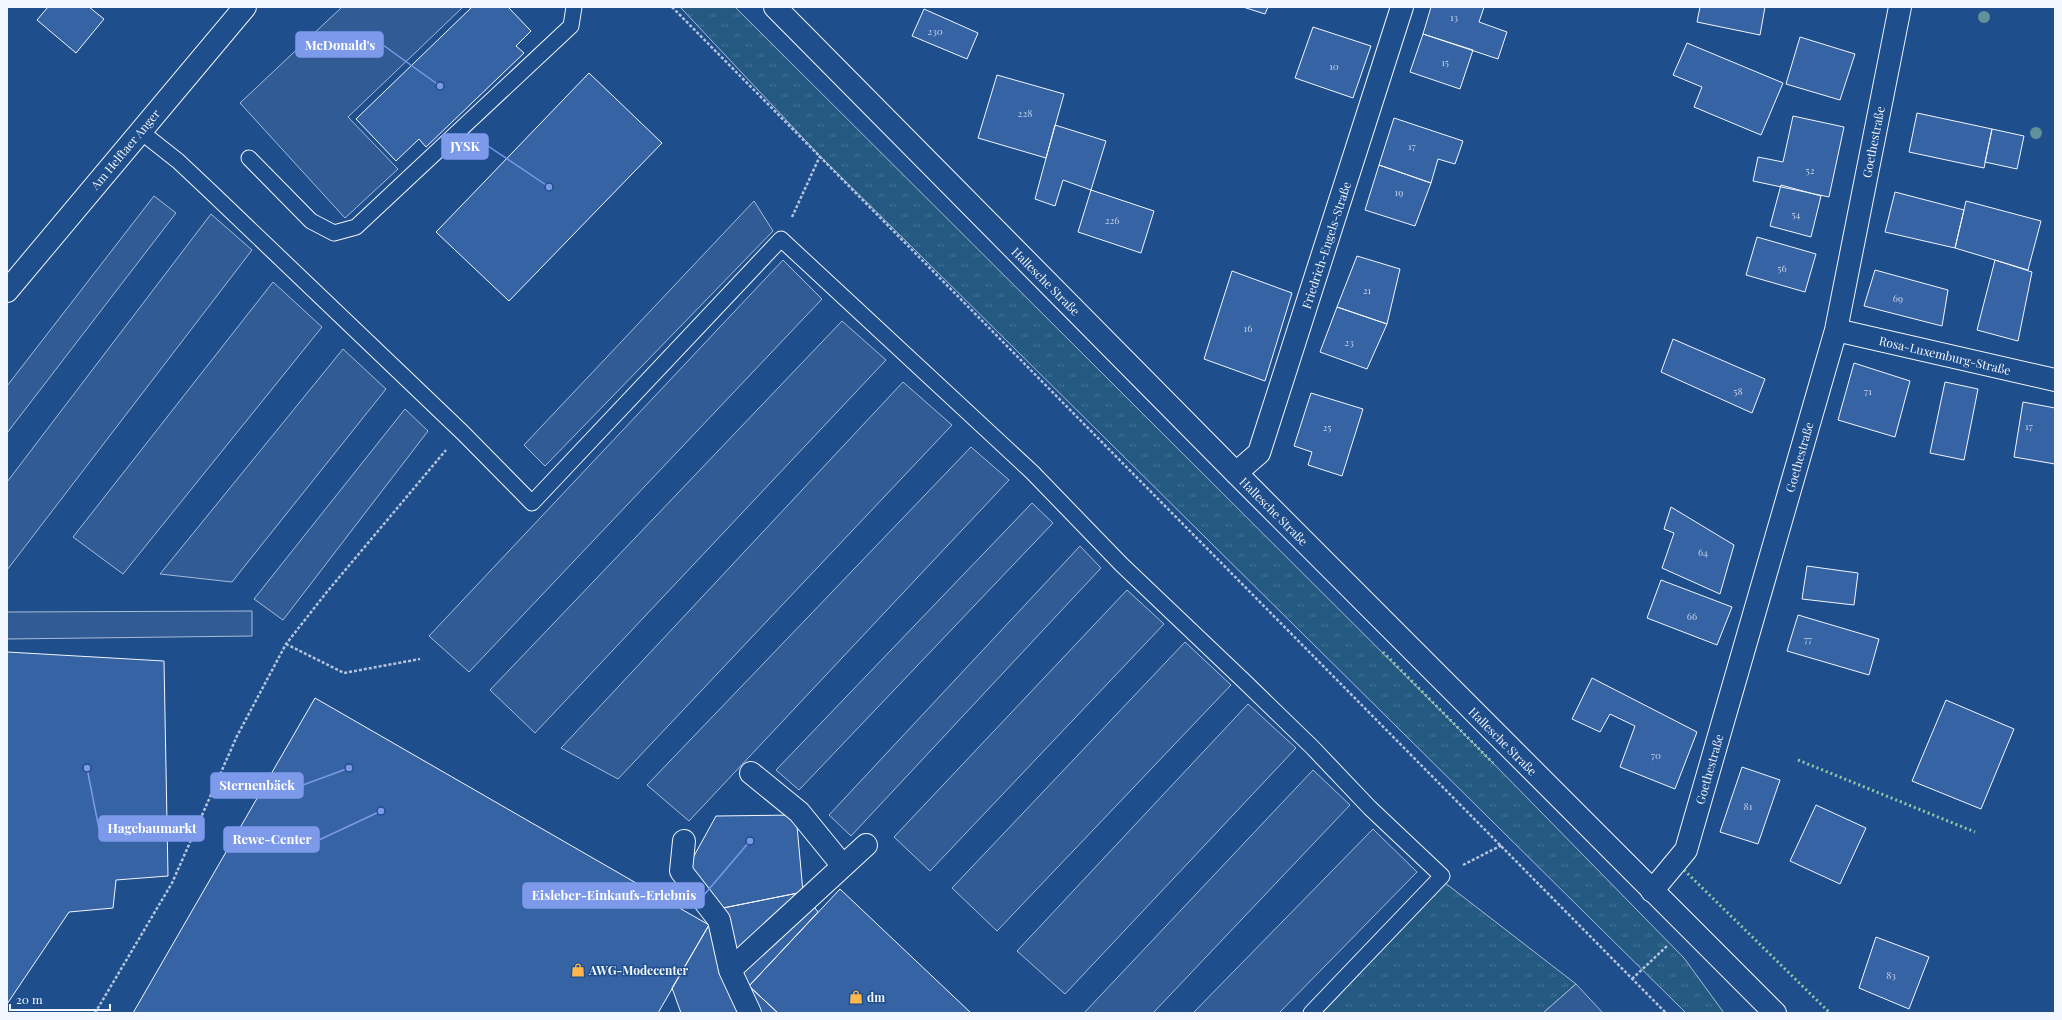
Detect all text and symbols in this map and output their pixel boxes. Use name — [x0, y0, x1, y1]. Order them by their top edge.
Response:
house number: 13 — [1450, 10, 1459, 24]
house number: 230 — [927, 24, 943, 38]
callout: McDonald's — [296, 32, 383, 57]
text: McDonald's — [305, 36, 375, 53]
house number: 15 — [1441, 55, 1449, 69]
house number: 10 — [1329, 59, 1339, 73]
street label: Am Helftaer Anger — [86, 105, 164, 193]
street label: Goethestraße — [1858, 105, 1888, 179]
house number: 228 — [1018, 106, 1032, 120]
callout: JYSK — [442, 134, 488, 159]
text: JYSK — [449, 137, 481, 154]
house number: 17 — [1408, 139, 1416, 153]
house number: 52 — [1806, 163, 1815, 177]
street label: Friedrich-Engels-Straße — [1298, 179, 1354, 311]
house number: 19 — [1395, 185, 1403, 199]
house number: 54 — [1791, 207, 1801, 221]
house number: 226 — [1105, 213, 1119, 227]
street label: Hallesche Straße — [1008, 243, 1084, 319]
house number: 56 — [1777, 261, 1787, 275]
house number: 21 — [1363, 283, 1372, 297]
house number: 69 — [1893, 291, 1903, 305]
house number: 16 — [1244, 321, 1252, 335]
street label: Rosa-Luxemburg-Straße — [1878, 332, 2012, 378]
house number: 23 — [1344, 335, 1354, 349]
house number: 58 — [1733, 384, 1743, 398]
house number: 71 — [1864, 384, 1872, 398]
house number: 17 — [2025, 419, 2033, 433]
house number: 25 — [1323, 420, 1331, 434]
street label: Goethestraße — [1781, 420, 1817, 494]
street label: Hallesche Straße — [1236, 473, 1312, 549]
house number: 64 — [1698, 545, 1708, 559]
house number: 66 — [1687, 609, 1697, 623]
house number: 77 — [1804, 632, 1812, 646]
street label: Hallesche Straße — [1465, 703, 1541, 779]
street label: Goethestraße — [1691, 732, 1727, 806]
house number: 70 — [1651, 748, 1661, 762]
callout: Sternenbäck — [211, 773, 303, 798]
text: Sternenbäck — [219, 776, 295, 793]
house number: 81 — [1744, 799, 1753, 813]
callout: Hagebaumarkt — [99, 816, 204, 841]
text: Hagebaumarkt — [107, 819, 197, 836]
callout: Rewe-Center — [224, 827, 319, 852]
text: Rewe-Center — [233, 830, 311, 847]
callout: Eisleber-Einkaufs-Erlebnis — [523, 883, 704, 908]
text: Eisleber-Einkaufs-Erlebnis — [532, 886, 696, 903]
shop icon: AWG-Modecenter — [570, 962, 586, 978]
place label: AWG-Modecenter — [588, 962, 689, 978]
house number: 83 — [1886, 968, 1896, 982]
scale bar — [10, 986, 110, 1012]
shop icon: dm — [848, 989, 864, 1005]
place label: dm — [867, 989, 885, 1005]
text: 20 m — [16, 991, 43, 1007]

